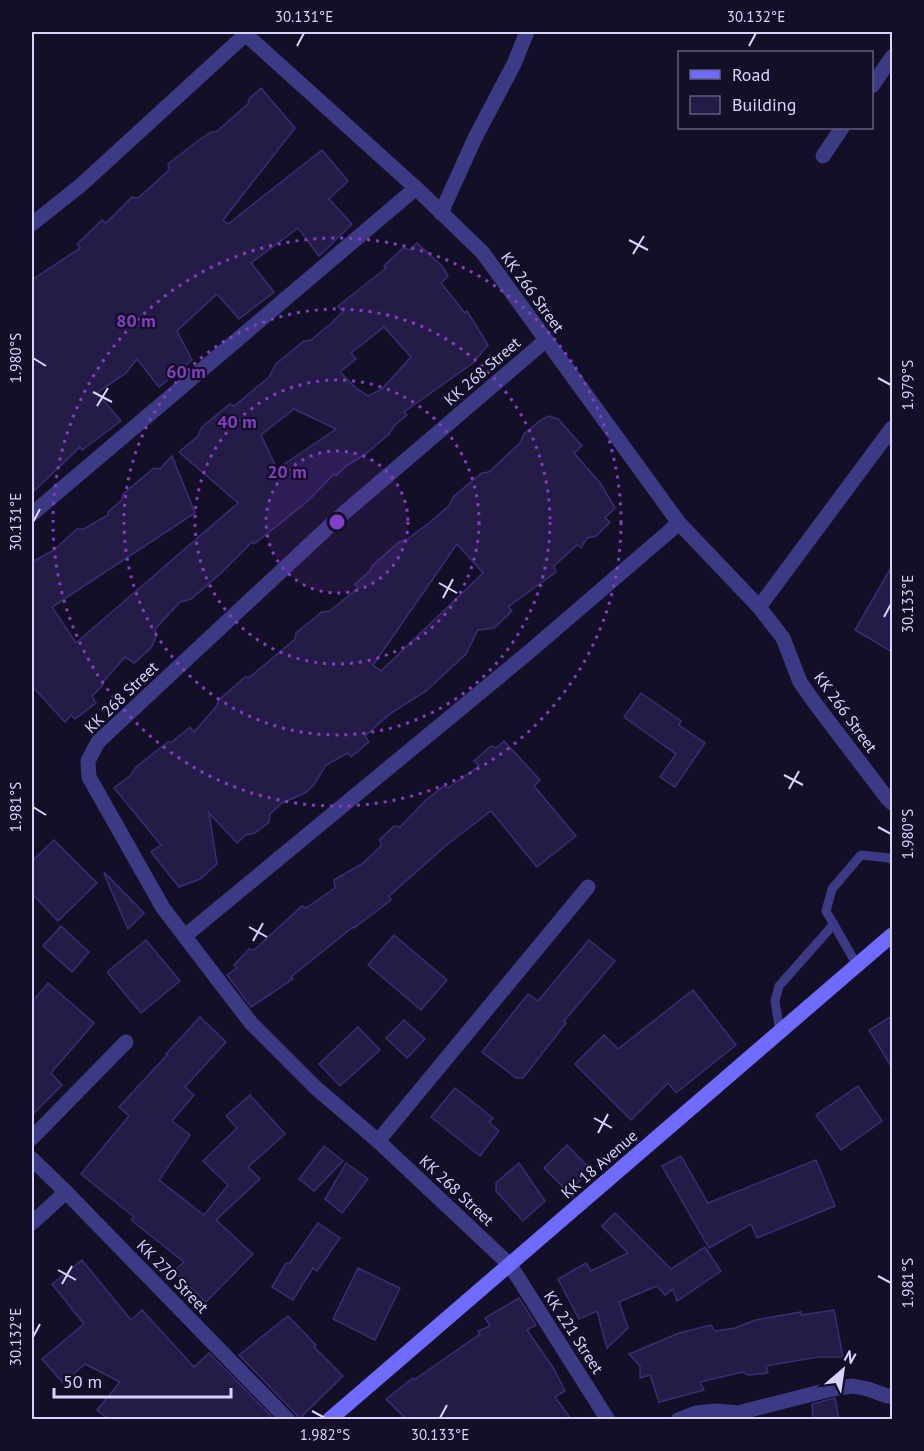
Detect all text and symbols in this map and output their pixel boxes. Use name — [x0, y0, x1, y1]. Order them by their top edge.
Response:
text: 30.131°E — [275, 7, 333, 26]
text: 30.132°E — [727, 7, 785, 26]
legend — [678, 51, 873, 129]
text: Road — [732, 63, 770, 86]
text: Building — [732, 93, 796, 116]
street label: KK 266 Street — [497, 248, 569, 337]
text: 80 m — [116, 309, 156, 332]
street label: KK 268 Street — [440, 332, 525, 410]
text: 1.980°S — [6, 333, 25, 383]
text: 60 m — [166, 360, 206, 383]
text: 1.979°S — [898, 360, 917, 410]
text: 40 m — [217, 410, 257, 433]
text: 20 m — [267, 460, 307, 483]
text: 30.131°E — [6, 493, 25, 551]
centre of rings — [327, 512, 347, 532]
text: 30.133°E — [898, 575, 917, 633]
street label: KK 268 Street — [80, 657, 162, 737]
street label: KK 266 Street — [810, 668, 882, 757]
text: 1.981°S — [6, 782, 25, 832]
text: 1.980°S — [898, 809, 917, 859]
street label: KK 18 Avenue — [557, 1125, 641, 1203]
street label: KK 268 Street — [416, 1150, 499, 1230]
street label: KK 270 Street — [133, 1235, 213, 1317]
text: 1.981°S — [898, 1258, 917, 1308]
street label: KK 221 Street — [540, 1287, 608, 1378]
text: 30.132°E — [6, 1308, 25, 1366]
north arrow — [813, 1340, 873, 1400]
text: N — [841, 1346, 860, 1368]
scale bar — [54, 1361, 231, 1399]
text: 50 m — [63, 1370, 102, 1393]
text: 1.982°S — [300, 1425, 350, 1444]
text: 30.133°E — [411, 1425, 469, 1444]

